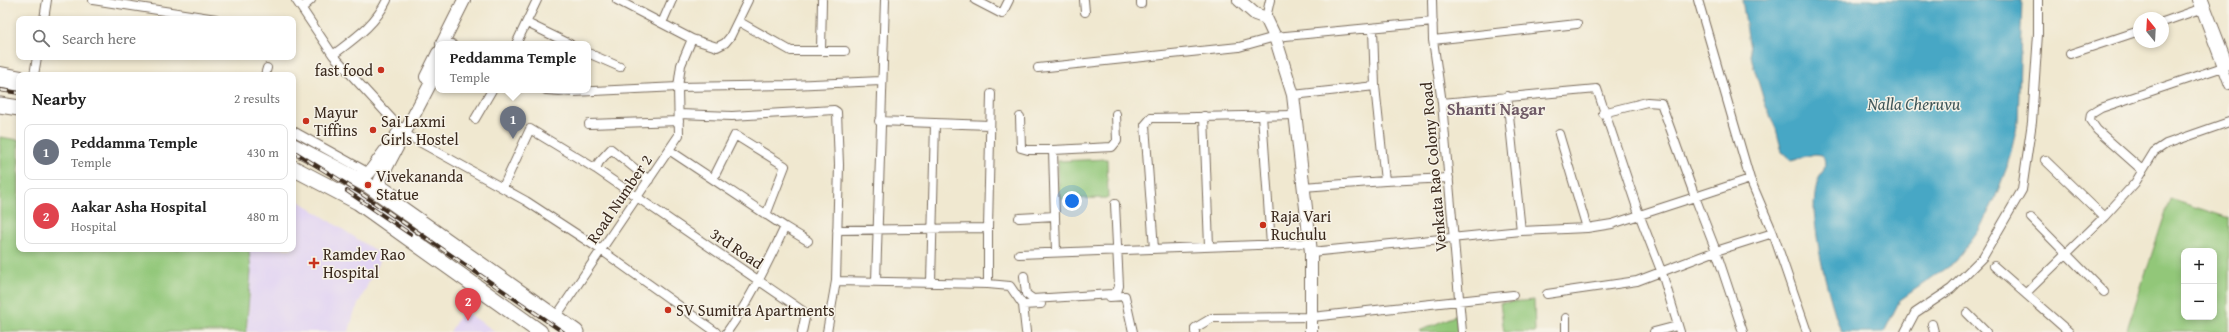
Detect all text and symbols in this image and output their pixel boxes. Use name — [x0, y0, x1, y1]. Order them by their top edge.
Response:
north arrow — [2133, 12, 2169, 48]
search box — [16, 16, 296, 60]
icon: search — [30, 27, 52, 49]
text: Search here — [62, 28, 136, 49]
popup — [435, 41, 591, 93]
text: Peddamma Temple — [450, 47, 576, 68]
place label: fast food — [315, 58, 373, 82]
marker: fast food — [376, 65, 386, 75]
text: Temple — [450, 68, 490, 87]
street label: Venkata Rao Colony Road — [1414, 81, 1452, 253]
text: Nearby — [32, 86, 86, 111]
text: 2 results — [234, 89, 280, 108]
water label: Nalla Cheruvu — [1866, 91, 1961, 116]
district label: Shanti Nagar — [1447, 96, 1546, 121]
place label: Mayur Tiffins — [314, 100, 358, 142]
pin: 1 — [500, 106, 526, 139]
place label: Sai Laxmi Girls Hostel — [381, 109, 459, 151]
marker: Mayur Tiffins — [301, 116, 311, 126]
marker: Sai Laxmi Girls Hostel — [368, 125, 378, 135]
text: Peddamma Temple — [71, 132, 198, 153]
text: 1 — [43, 143, 49, 162]
text: 430 m — [247, 143, 279, 162]
street label: Road Number 2 — [580, 150, 658, 248]
text: Temple — [71, 153, 111, 172]
place label: Vivekananda Statue — [376, 164, 464, 206]
marker: Vivekananda Statue — [363, 180, 373, 190]
your location — [1062, 191, 1082, 211]
text: Aakar Asha Hospital — [71, 196, 207, 217]
place label: Raja Vari Ruchulu — [1271, 204, 1332, 246]
text: 2 — [43, 207, 49, 226]
text: 480 m — [247, 207, 279, 226]
text: Hospital — [71, 217, 116, 236]
marker: Raja Vari Ruchulu — [1258, 220, 1268, 230]
street label: 3rd Road — [706, 221, 769, 275]
place label: Ramdev Rao Hospital — [323, 242, 405, 284]
map controls — [2181, 248, 2217, 320]
button: + — [2181, 248, 2217, 284]
marker: Ramdev Rao Hospital — [308, 257, 320, 269]
button: − — [2181, 284, 2217, 320]
pin: 2 — [455, 288, 481, 321]
place label: SV Sumitra Apartments — [676, 298, 835, 322]
marker: SV Sumitra Apartments — [663, 305, 673, 315]

